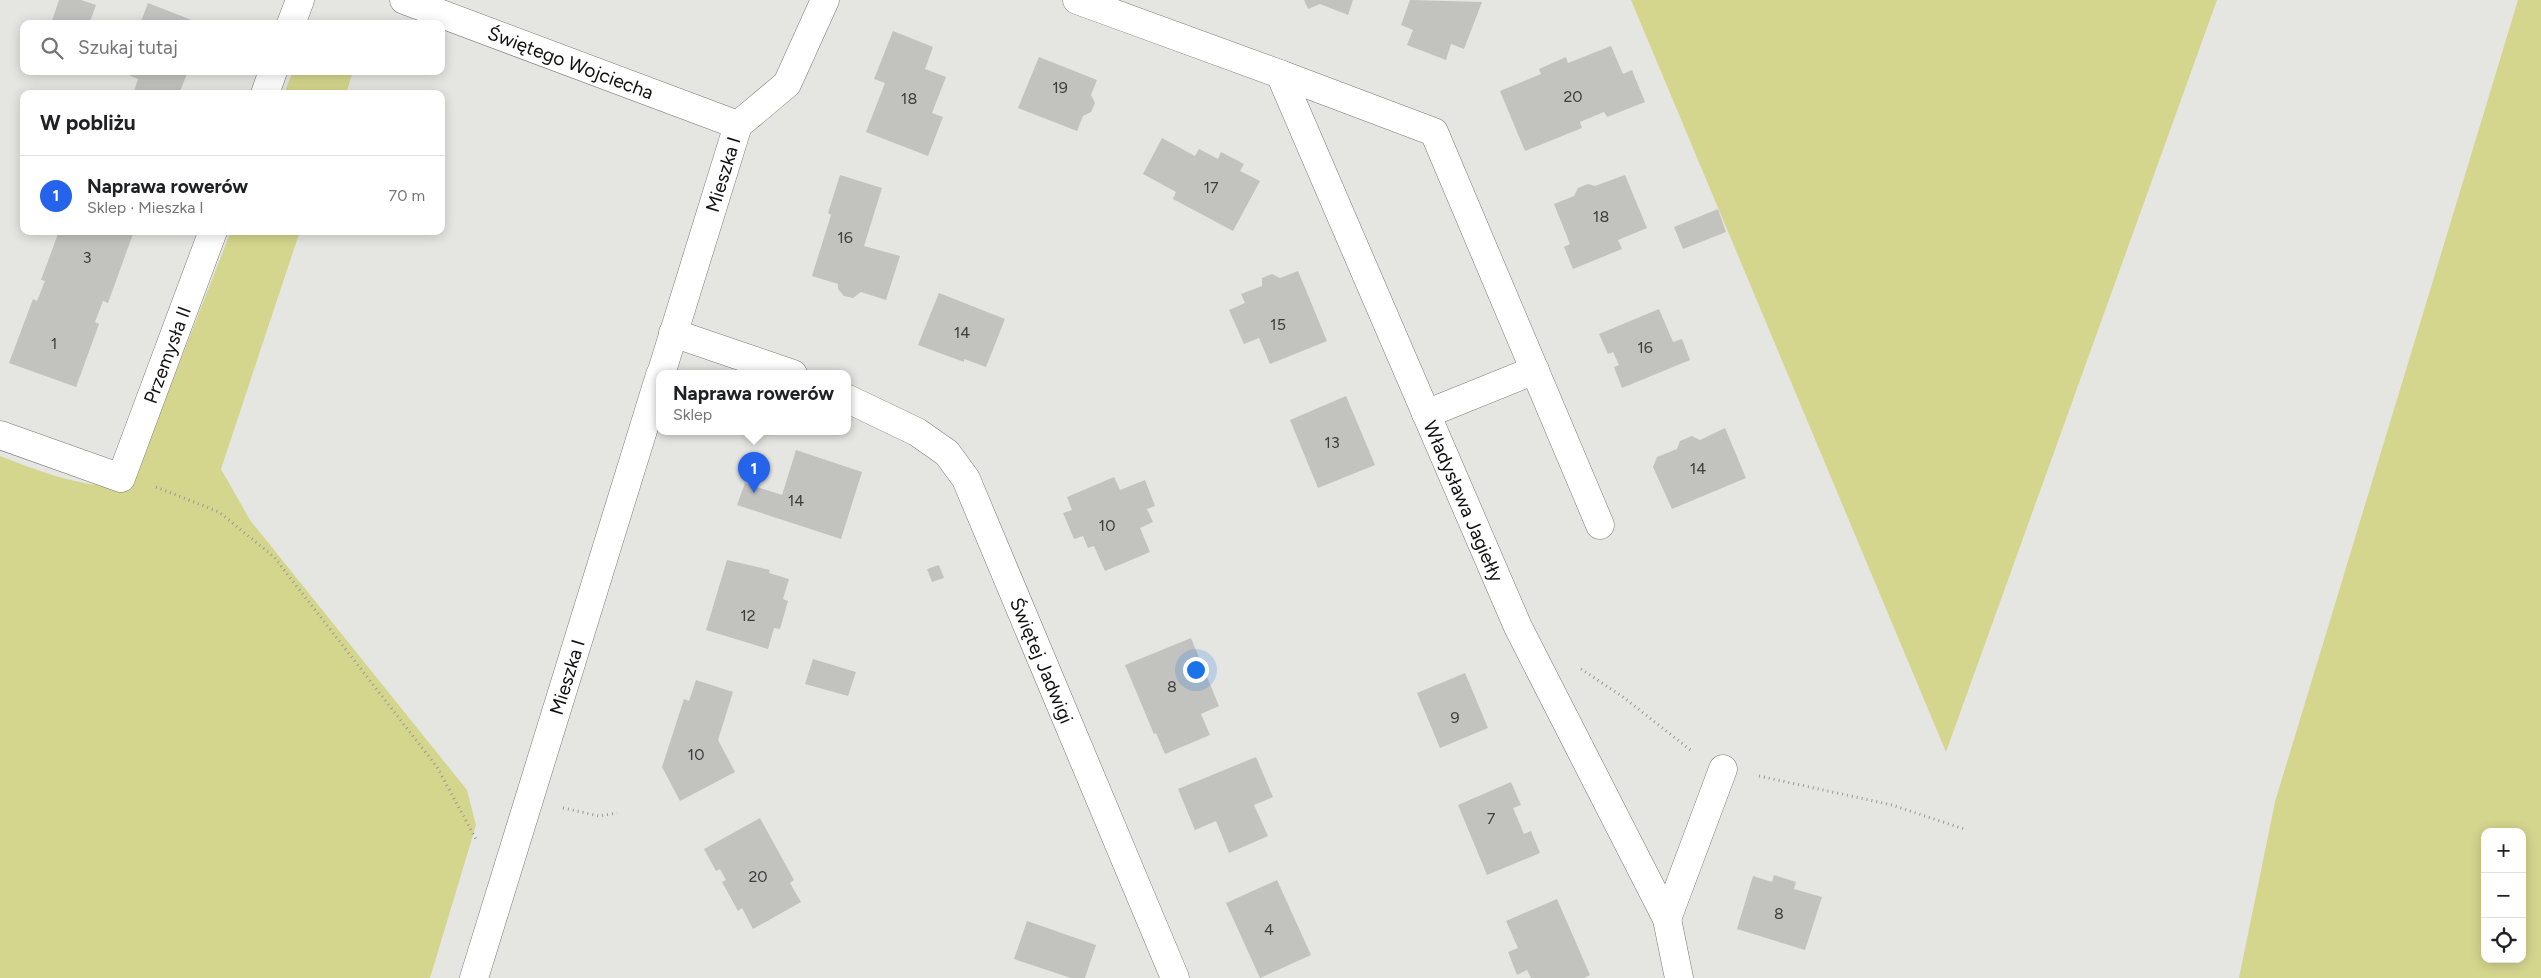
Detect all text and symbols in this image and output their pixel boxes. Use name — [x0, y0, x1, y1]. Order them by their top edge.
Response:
search box — [20, 20, 445, 75]
street label: Świętego Wojciecha — [485, 21, 657, 104]
icon: search — [38, 34, 66, 62]
text: Szukaj tutaj — [78, 36, 178, 59]
house number: 19 — [1052, 78, 1068, 97]
house number: 20 — [1563, 87, 1583, 106]
house number: 18 — [901, 89, 917, 108]
text: W pobliżu — [40, 110, 136, 135]
street label: Mieszka I — [701, 134, 746, 215]
text: Naprawa rowerów — [87, 175, 248, 198]
house number: 17 — [1203, 178, 1219, 197]
text: 1 — [53, 186, 59, 205]
text: 70 m — [389, 186, 425, 205]
text: Sklep · Mieszka I — [87, 198, 204, 217]
house number: 18 — [1593, 207, 1609, 226]
house number: 16 — [837, 228, 853, 247]
house number: 3 — [83, 248, 91, 267]
street label: Przemysła II — [139, 303, 196, 407]
house number: 15 — [1270, 315, 1286, 334]
house number: 14 — [954, 323, 970, 342]
house number: 1 — [51, 334, 57, 353]
house number: 16 — [1637, 338, 1653, 357]
popup — [656, 370, 851, 435]
text: Naprawa rowerów — [673, 382, 834, 405]
text: Sklep — [673, 405, 712, 424]
street label: Władysława Jagiełły — [1418, 417, 1508, 585]
house number: 13 — [1324, 433, 1340, 452]
pin: 1 — [738, 452, 770, 493]
house number: 14 — [1690, 459, 1706, 478]
house number: 14 — [788, 491, 804, 510]
house number: 10 — [1099, 516, 1115, 535]
street label: Świętej Jadwigi — [1005, 594, 1078, 727]
house number: 12 — [740, 606, 756, 625]
street label: Mieszka I — [545, 637, 590, 718]
your location — [1183, 657, 1209, 683]
house number: 8 — [1167, 677, 1177, 696]
house number: 9 — [1450, 708, 1460, 727]
house number: 10 — [688, 745, 704, 764]
house number: 7 — [1487, 809, 1496, 828]
map controls — [2481, 828, 2526, 963]
button: + — [2481, 828, 2526, 873]
house number: 20 — [748, 867, 768, 886]
button: − — [2481, 873, 2526, 918]
house number: 8 — [1774, 904, 1784, 923]
button: locate — [2481, 918, 2526, 963]
house number: 4 — [1264, 920, 1274, 939]

